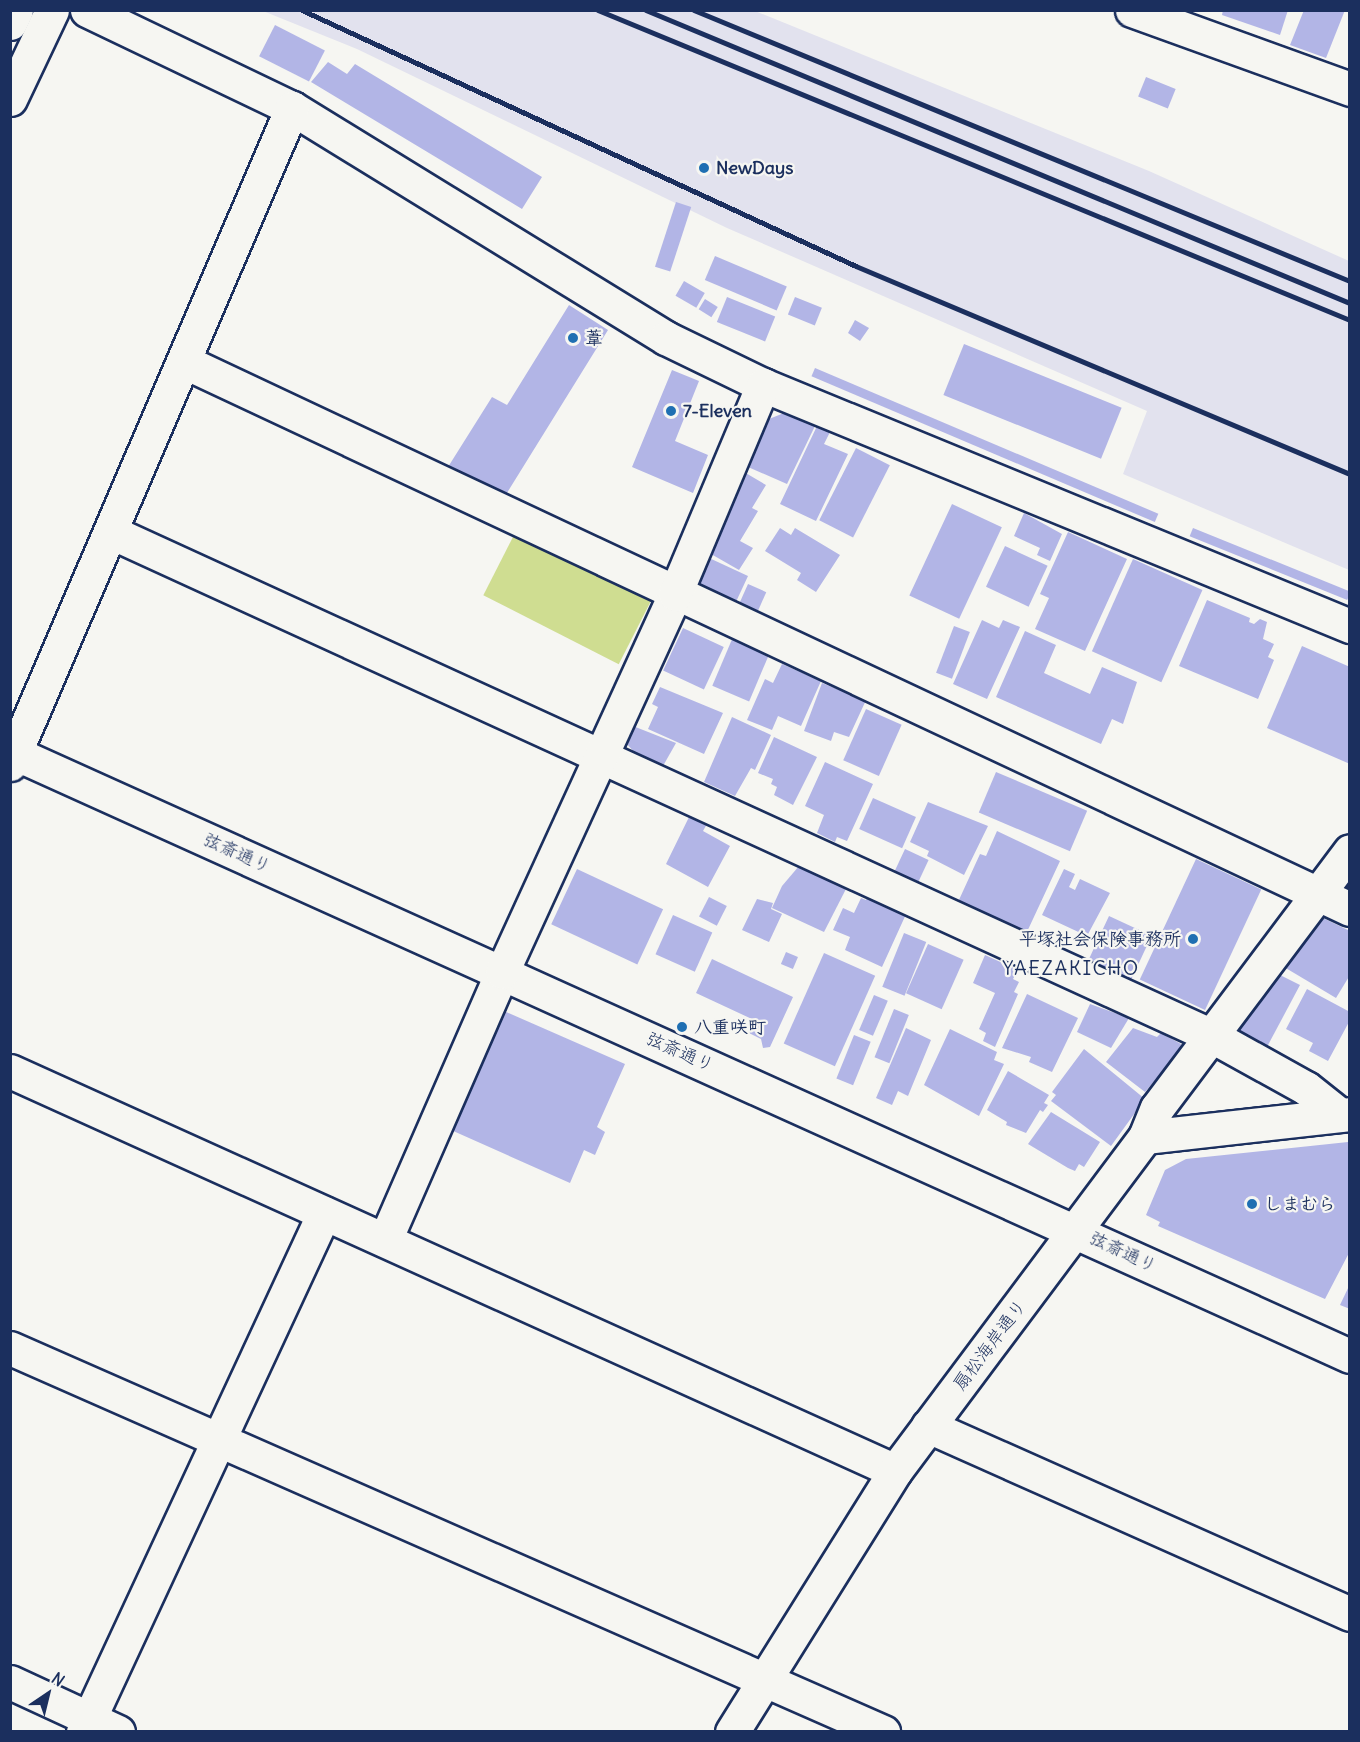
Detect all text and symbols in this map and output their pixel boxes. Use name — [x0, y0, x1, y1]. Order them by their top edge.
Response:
place label: NewDays — [716, 157, 793, 179]
marker: NewDays — [697, 161, 711, 175]
place label: 葦 — [585, 327, 603, 349]
marker: 葦 — [566, 331, 580, 345]
place label: 7-Eleven — [683, 400, 752, 422]
marker: 7-Eleven — [664, 404, 678, 418]
street label: 弦斎通り — [200, 828, 274, 878]
place label: 平塚社会保険事務所 — [1019, 928, 1181, 950]
marker: 平塚社会保険事務所 — [1186, 932, 1200, 946]
district label: YAEZAKICHO — [1002, 955, 1140, 979]
place label: 八重咲町 — [694, 1016, 766, 1038]
marker: 八重咲町 — [675, 1020, 689, 1034]
street label: 弦斎通り — [643, 1027, 717, 1077]
place label: しまむら — [1264, 1193, 1336, 1215]
marker: しまむら — [1245, 1197, 1259, 1211]
street label: 弦斎通り — [1086, 1227, 1160, 1277]
street label: 扇松海岸通り — [949, 1295, 1031, 1395]
north arrow — [18, 1664, 78, 1724]
text: N — [48, 1668, 69, 1691]

